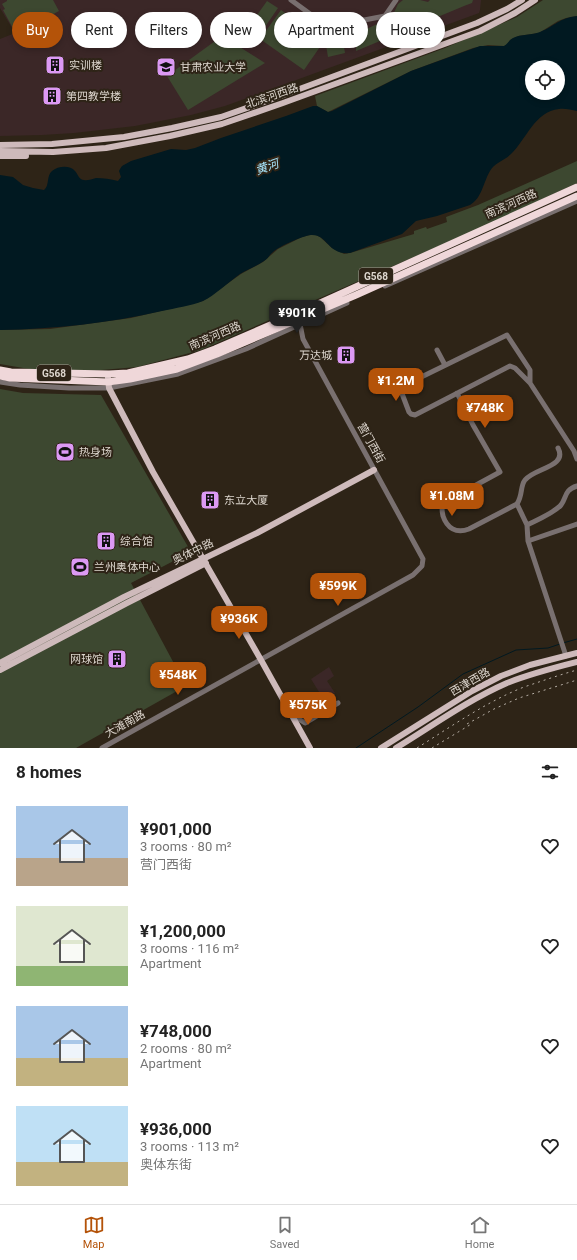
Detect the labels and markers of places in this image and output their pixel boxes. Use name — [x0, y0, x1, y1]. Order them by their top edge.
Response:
building icon: 实训楼 — [44, 54, 66, 76]
school or university icon: 甘肃农业大学 — [155, 56, 177, 78]
place label: 实训楼 — [69, 59, 102, 72]
place label: 甘肃农业大学 — [180, 61, 246, 74]
building icon: 第四教学楼 — [41, 85, 63, 107]
place label: 第四教学楼 — [66, 90, 121, 103]
pin: ¥901K — [269, 300, 325, 334]
building icon: 万达城 — [335, 344, 357, 366]
place label: 万达城 — [299, 349, 332, 362]
pin: ¥1.2M — [368, 368, 424, 402]
pin: ¥748K — [457, 395, 513, 429]
sports icon: 热身场 — [54, 441, 76, 463]
place label: 热身场 — [79, 446, 112, 459]
pin: ¥1.08M — [419, 483, 485, 517]
building icon: 东立大厦 — [199, 489, 221, 511]
place label: 东立大厦 — [224, 494, 268, 507]
building icon: 综合馆 — [95, 530, 117, 552]
place label: 综合馆 — [120, 535, 153, 548]
sports icon: 兰州奥体中心 — [69, 556, 91, 578]
place label: 兰州奥体中心 — [94, 561, 160, 574]
pin: ¥599K — [310, 573, 366, 607]
pin: ¥936K — [211, 606, 267, 640]
building icon: 网球馆 — [106, 648, 128, 670]
place label: 网球馆 — [70, 653, 103, 666]
pin: ¥548K — [150, 662, 206, 696]
pin: ¥575K — [280, 692, 336, 726]

